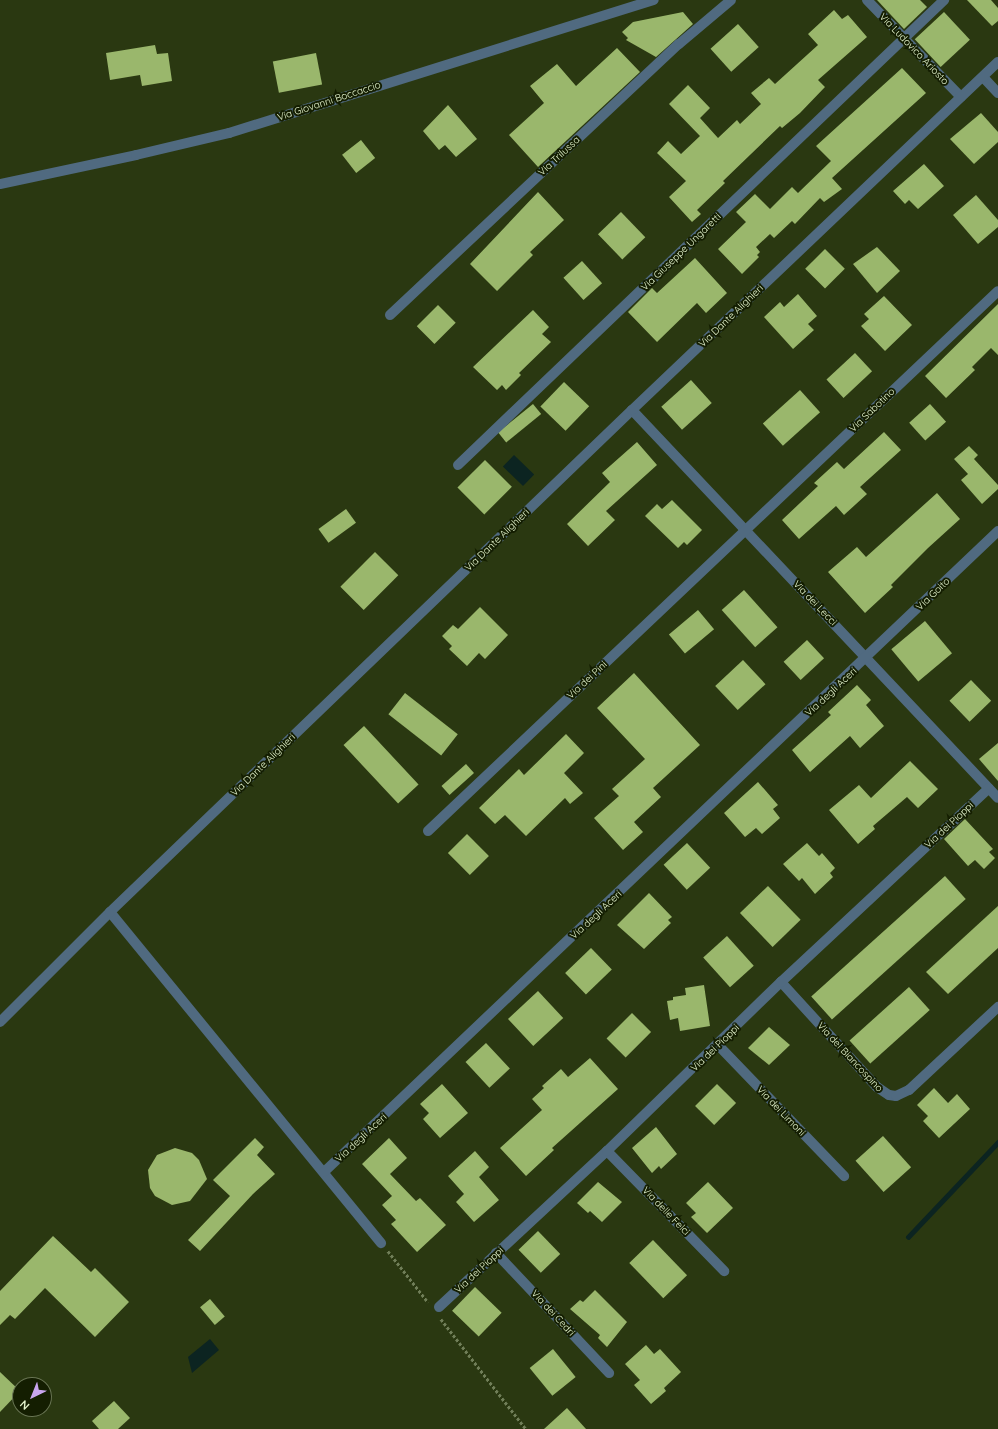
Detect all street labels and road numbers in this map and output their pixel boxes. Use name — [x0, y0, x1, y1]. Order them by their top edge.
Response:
street label: Via Ludovico Ariosto — [877, 11, 951, 87]
street label: Via Giovanni Boccaccio — [276, 79, 382, 123]
street label: Via Trilussa — [536, 134, 582, 178]
street label: Via Giuseppe Ungaretti — [639, 211, 723, 293]
street label: Via Dante Alighieri — [696, 282, 766, 350]
street label: Via Sabotino — [847, 385, 897, 435]
street label: Via Dante Alighieri — [462, 506, 532, 574]
street label: Via Goito — [914, 575, 952, 613]
street label: Via dei Lecci — [791, 578, 839, 628]
street label: Via dei Pini — [565, 659, 609, 701]
street label: Via degli Aceri — [803, 665, 859, 719]
street label: Via Dante Alighieri — [228, 731, 298, 799]
street label: Via dei Pioppi — [922, 799, 976, 851]
street label: Via degli Aceri — [568, 888, 624, 942]
street label: Via del Biancospino — [815, 1020, 885, 1094]
street label: Via dei Pioppi — [688, 1022, 742, 1074]
street label: Via dei Limoni — [754, 1084, 808, 1138]
street label: Via degli Aceri — [333, 1111, 389, 1165]
street label: Via delle Felci — [640, 1184, 692, 1238]
street label: Via dei Pioppi — [452, 1244, 506, 1296]
street label: Via dei Cedri — [529, 1288, 577, 1338]

